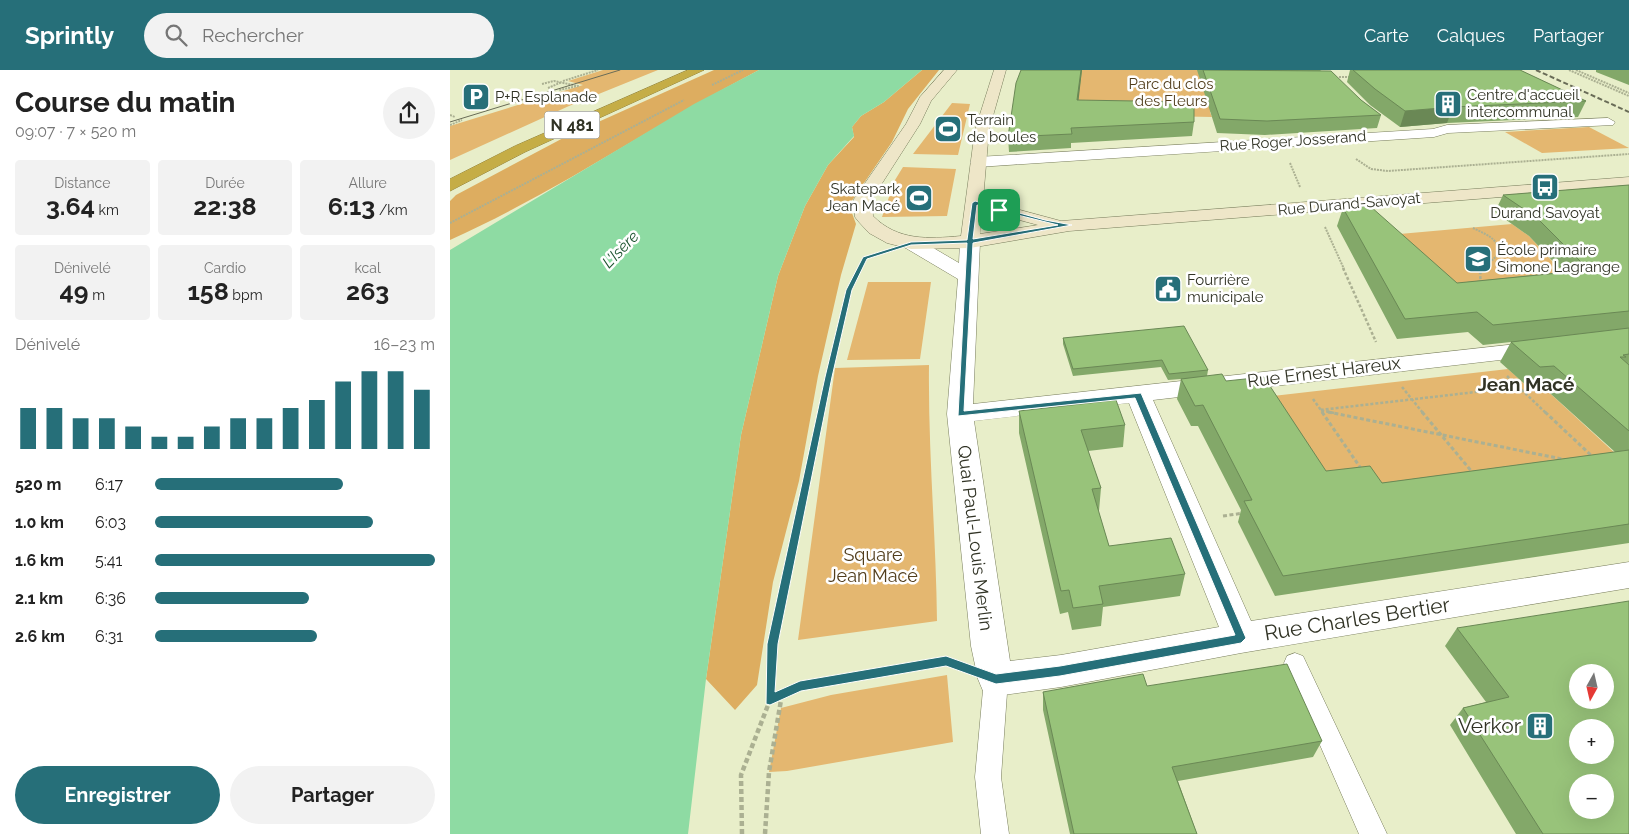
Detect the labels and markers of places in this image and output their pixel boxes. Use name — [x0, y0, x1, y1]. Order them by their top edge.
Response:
parking icon: P+R Esplanade — [461, 82, 491, 112]
place label: Centre d'accueil intercommunal — [1467, 86, 1580, 121]
place label: P+R Esplanade — [495, 88, 597, 106]
building icon: Centre d'accueil intercommunal — [1433, 89, 1463, 119]
place label: Terrain de boules — [967, 111, 1036, 146]
sports icon: Terrain de boules — [933, 114, 963, 144]
bus stop icon: Durand Savoyat — [1530, 172, 1560, 202]
place label: Skatepark Jean Macé — [825, 180, 900, 215]
sports icon: Skatepark Jean Macé — [904, 183, 934, 213]
pin — [978, 189, 1020, 231]
place label: Durand Savoyat — [1490, 204, 1600, 222]
place label: École primaire Simone Lagrange — [1497, 241, 1620, 276]
school or university icon: École primaire Simone Lagrange — [1463, 244, 1493, 274]
place label: Fourrière municipale — [1187, 271, 1264, 306]
public building icon: Fourrière municipale — [1153, 274, 1183, 304]
building icon: Verkor — [1525, 711, 1555, 741]
place label: Verkor — [1458, 713, 1522, 738]

